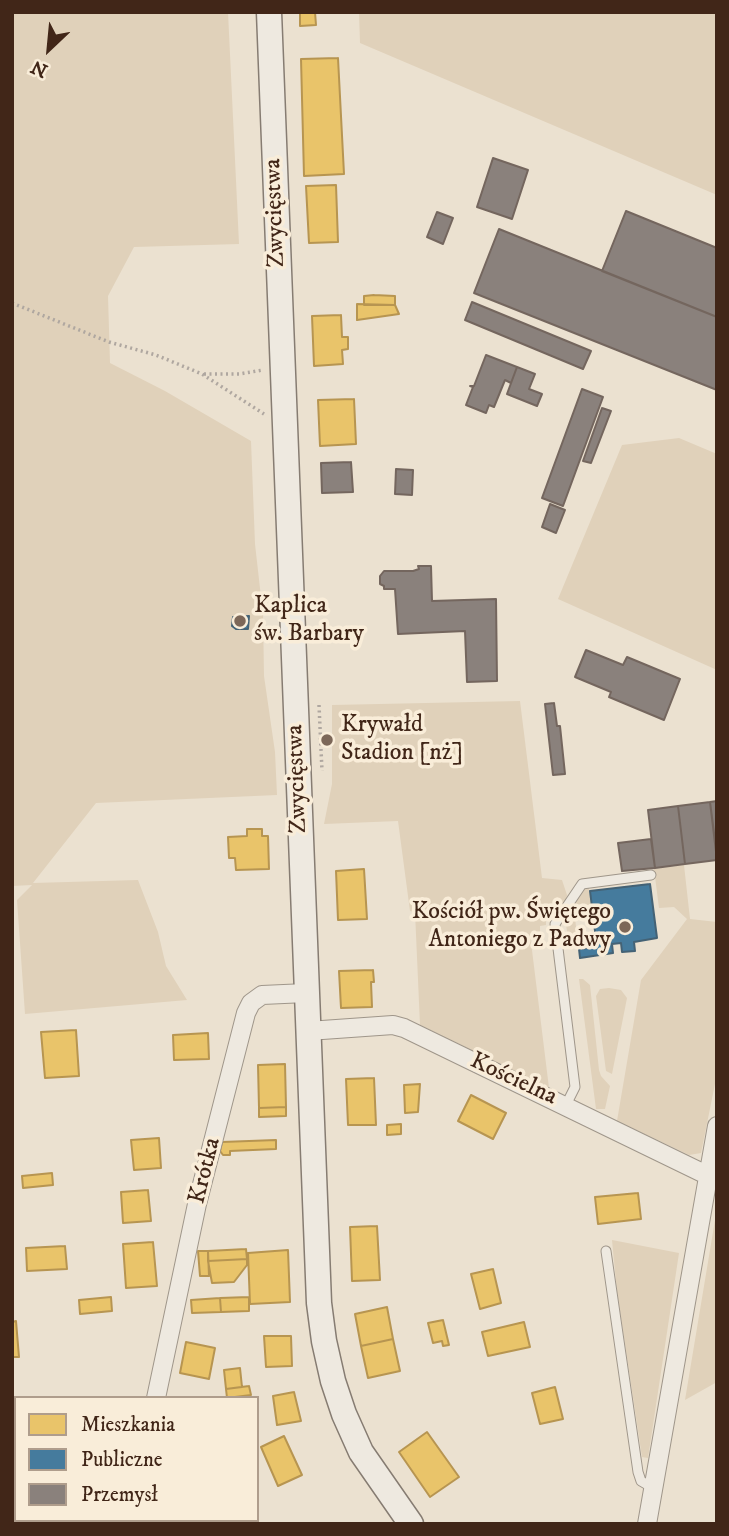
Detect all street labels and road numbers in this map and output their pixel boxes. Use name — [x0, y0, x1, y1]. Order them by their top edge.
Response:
street label: Zwycięstwa — [260, 158, 292, 268]
street label: Zwycięstwa — [282, 724, 314, 834]
street label: Kościelna — [465, 1047, 561, 1113]
street label: Krótka — [184, 1135, 228, 1207]

